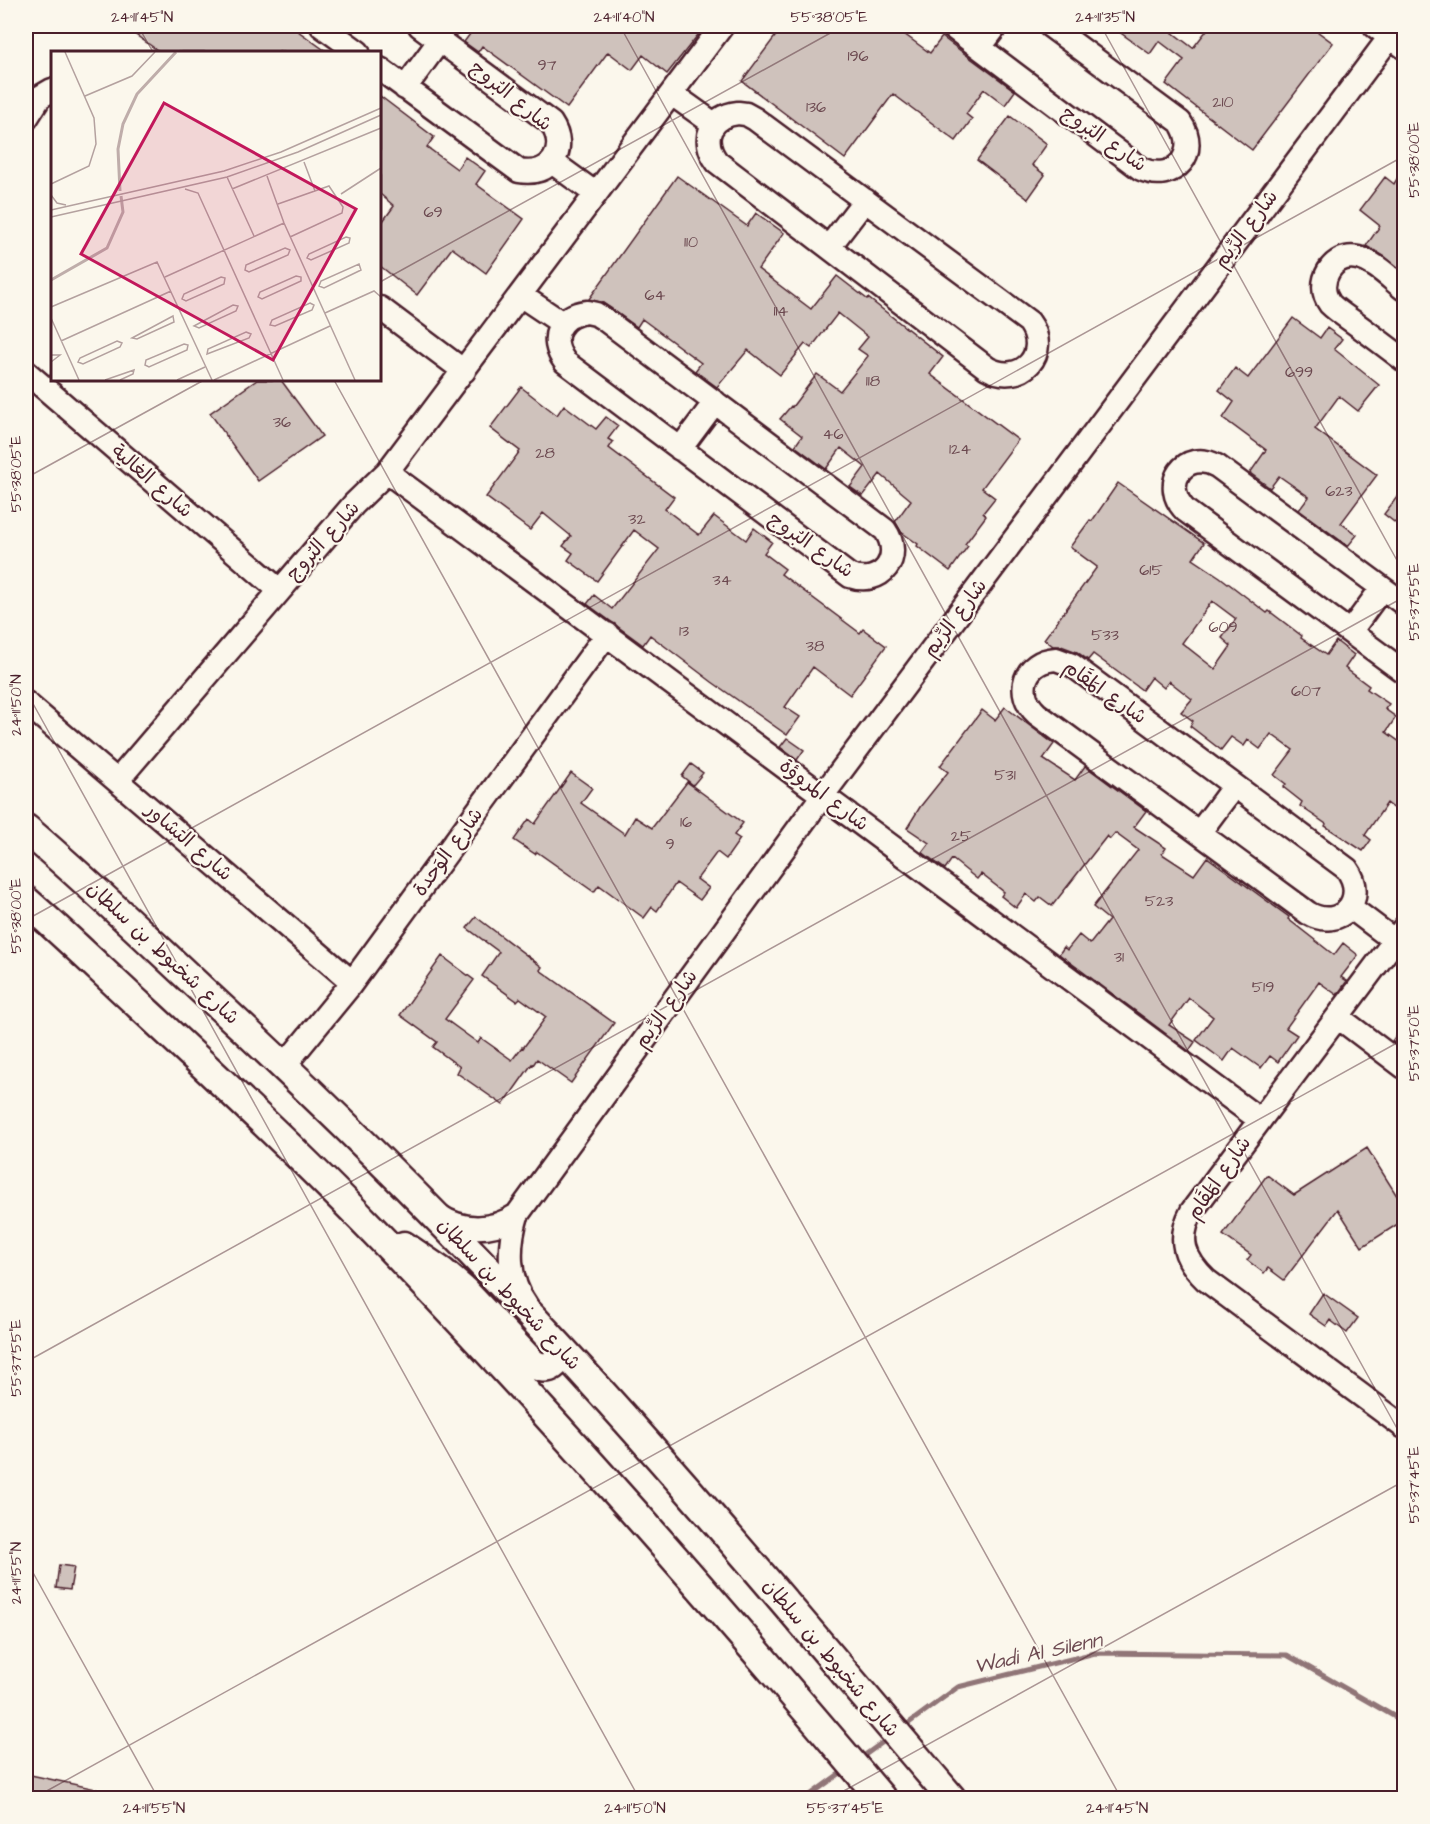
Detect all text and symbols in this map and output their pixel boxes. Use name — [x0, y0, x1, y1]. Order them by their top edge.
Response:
text: 24°11'45"N — [111, 7, 173, 28]
text: 24°11'40"N — [594, 7, 654, 28]
text: 55°38'05"E — [791, 7, 868, 28]
text: 24°11'35"N — [1075, 7, 1135, 28]
house number: 196 — [847, 45, 869, 67]
inset map — [51, 51, 381, 381]
street label: شارع البُروج — [464, 54, 558, 138]
house number: 97 — [538, 54, 557, 76]
house number: 210 — [1212, 91, 1234, 113]
house number: 136 — [806, 96, 826, 118]
street label: شارع البُروج — [1056, 99, 1152, 179]
text: 55°38'00"E — [1404, 122, 1425, 198]
street label: شارع الرِّيم — [1207, 184, 1285, 274]
house number: 69 — [423, 201, 443, 223]
house number: 110 — [684, 231, 698, 253]
house number: 64 — [645, 284, 666, 306]
house number: 114 — [774, 300, 789, 322]
house number: 699 — [1285, 361, 1313, 383]
house number: 118 — [866, 370, 880, 392]
house number: 36 — [273, 411, 291, 433]
house number: 46 — [823, 423, 843, 445]
text: 55°38'05"E — [6, 435, 27, 512]
street label: شارع الغالية — [105, 438, 199, 524]
house number: 124 — [949, 438, 971, 460]
house number: 28 — [535, 442, 555, 464]
house number: 623 — [1325, 480, 1353, 502]
street label: شارع البُروج — [280, 495, 366, 587]
street label: شارع البُروج — [763, 505, 859, 585]
house number: 32 — [628, 508, 646, 530]
house number: 615 — [1139, 559, 1163, 581]
text: 55°37'55"E — [1404, 563, 1425, 641]
house number: 34 — [712, 569, 732, 591]
street label: شارع الرِّيم — [916, 573, 994, 663]
house number: 609 — [1208, 616, 1238, 638]
house number: 13 — [679, 620, 689, 642]
house number: 533 — [1091, 624, 1119, 646]
house number: 38 — [806, 635, 824, 657]
street label: شارع المَقَام — [1058, 653, 1152, 731]
text: 24°11'50"N — [6, 674, 27, 736]
house number: 607 — [1291, 680, 1321, 702]
street label: شارع المروؤة — [773, 752, 875, 838]
house number: 531 — [994, 764, 1016, 786]
street label: شارع التشاور — [138, 795, 238, 888]
street label: شارع الوَحدة — [406, 802, 490, 902]
house number: 16 — [680, 811, 692, 833]
house number: 25 — [951, 825, 972, 847]
house number: 9 — [665, 833, 675, 855]
street label: شارع شخبوط بن سلطان — [81, 875, 245, 1031]
text: 55°38'00"E — [6, 878, 27, 954]
house number: 523 — [1145, 890, 1173, 912]
house number: 31 — [1114, 946, 1124, 968]
street label: شارع الرِّيم — [628, 964, 704, 1054]
house number: 519 — [1252, 976, 1274, 998]
text: 55°37'50"E — [1404, 1005, 1425, 1081]
street label: شارع المَقَام — [1180, 1131, 1258, 1225]
street label: شارع شخبوط بن سلطان — [431, 1212, 587, 1376]
text: 55°37'55"E — [6, 1319, 27, 1397]
text: 55°37'45"E — [1404, 1446, 1425, 1524]
text: 24°11'55"N — [6, 1542, 27, 1604]
street label: شارع شخبوط بن سلطان — [756, 1573, 906, 1743]
water label: Wadi Al Silenn — [971, 1625, 1106, 1681]
text: 24°11'55"N — [123, 1798, 185, 1819]
text: 24°11'50"N — [604, 1798, 666, 1819]
text: 55°37'45"E — [806, 1798, 884, 1819]
text: 24°11'45"N — [1086, 1798, 1148, 1819]

